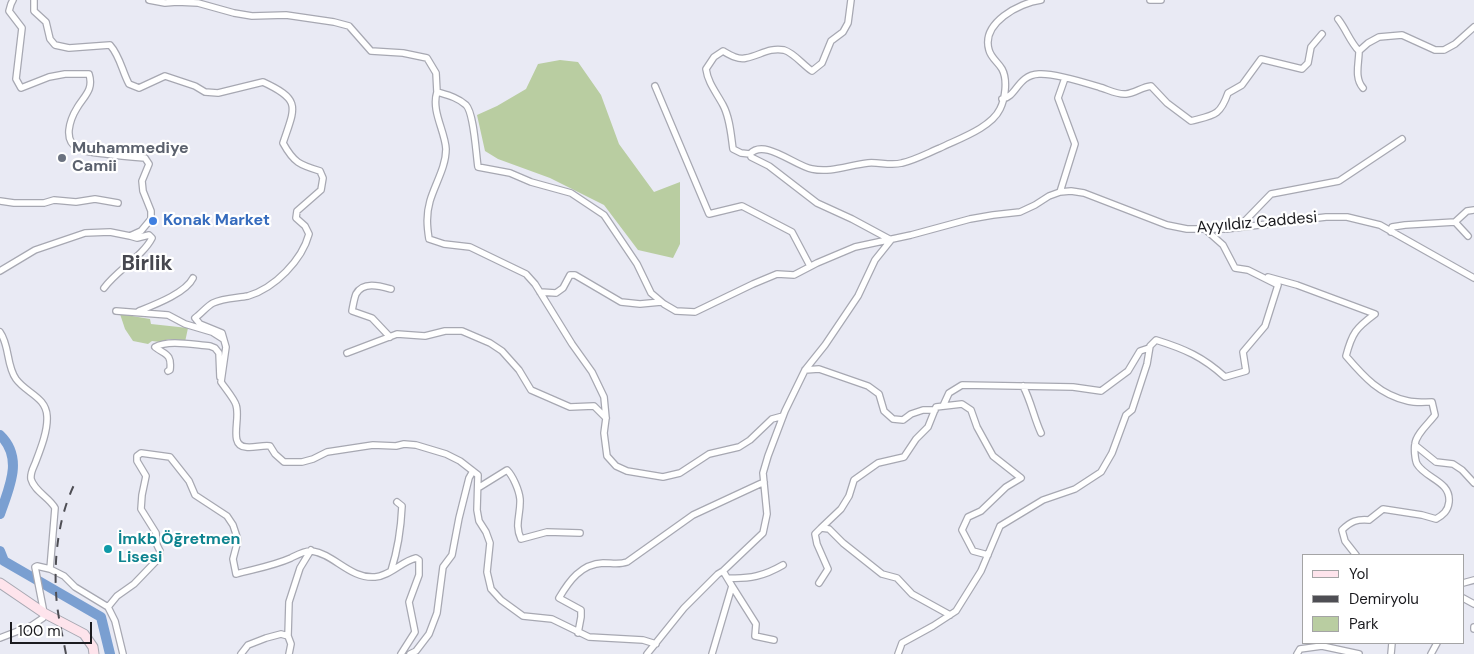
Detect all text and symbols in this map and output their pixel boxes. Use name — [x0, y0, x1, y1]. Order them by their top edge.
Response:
place label: Muhammediye Camii — [72, 139, 189, 177]
marker: Muhammediye Camii — [56, 152, 68, 164]
street label: Ayyıldız Caddesi — [1196, 208, 1318, 238]
place label: Konak Market — [163, 211, 270, 231]
marker: Konak Market — [147, 215, 159, 227]
district label: Birlik — [121, 251, 173, 277]
place label: İmkb Öğretmen Lisesi — [118, 530, 240, 568]
marker: İmkb Öğretmen Lisesi — [102, 543, 114, 555]
legend — [1302, 554, 1464, 644]
text: Yol — [1349, 564, 1369, 584]
text: Demiryolu — [1349, 589, 1419, 609]
scale bar — [12, 612, 95, 644]
text: Park — [1349, 614, 1379, 634]
text: 100 m — [18, 621, 61, 641]

